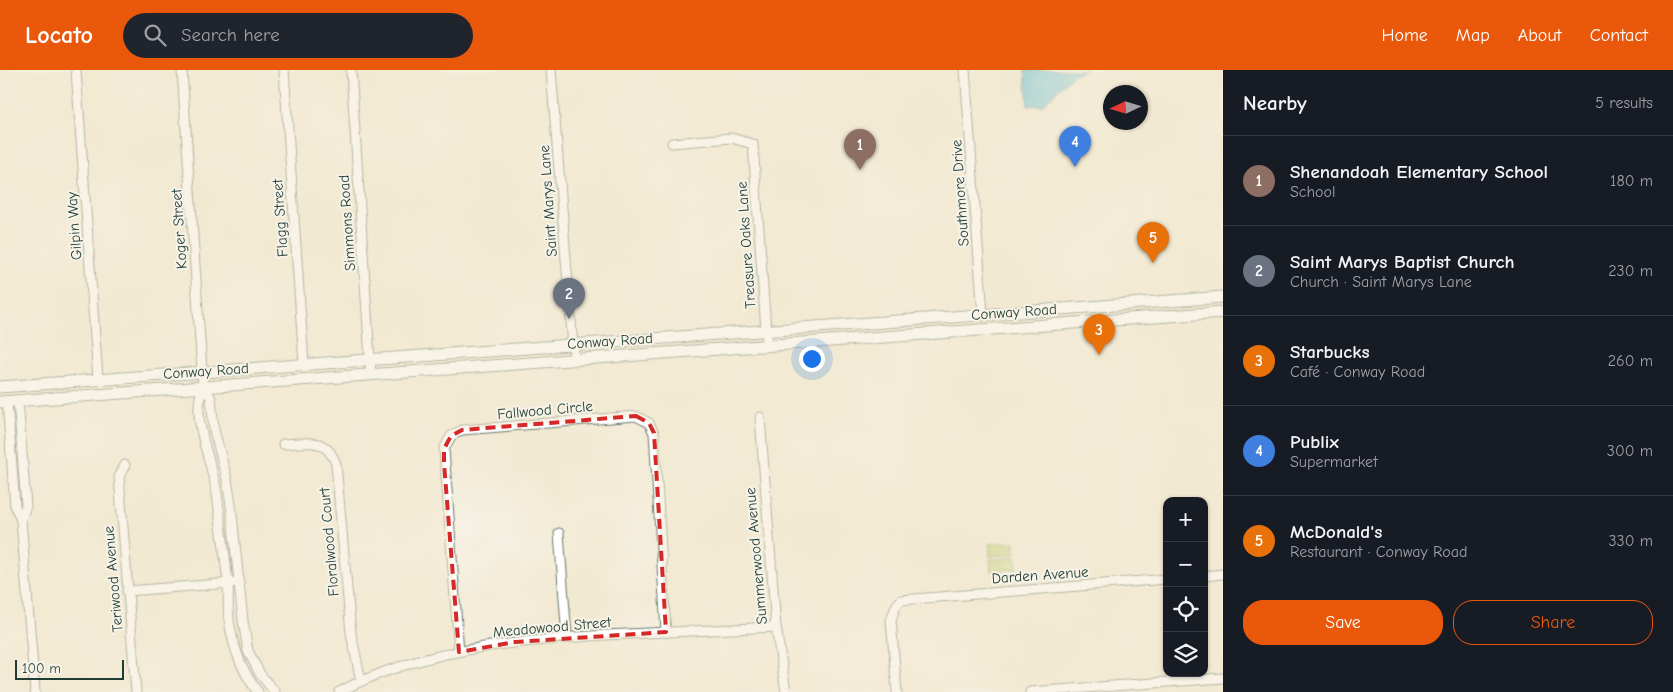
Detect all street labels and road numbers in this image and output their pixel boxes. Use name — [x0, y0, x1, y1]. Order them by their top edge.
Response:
street label: Southmore Drive — [947, 139, 973, 247]
street label: Saint Marys Lane — [535, 144, 561, 258]
street label: Simmons Road — [335, 174, 359, 272]
street label: Flagg Street — [268, 178, 292, 258]
street label: Treasure Oaks Lane — [733, 180, 759, 309]
street label: Koger Street — [167, 188, 191, 270]
street label: Gilpin Way — [63, 191, 85, 261]
street label: Conway Road — [970, 300, 1058, 324]
street label: Conway Road — [566, 329, 654, 353]
street label: Conway Road — [162, 359, 250, 383]
street label: Fallwood Circle — [496, 397, 594, 423]
street label: Floralwood Court — [315, 486, 343, 597]
street label: Summerwood Avenue — [741, 486, 771, 625]
street label: Teriwood Avenue — [99, 525, 127, 633]
street label: Darden Avenue — [991, 563, 1090, 587]
street label: Meadowood Street — [492, 613, 613, 641]

